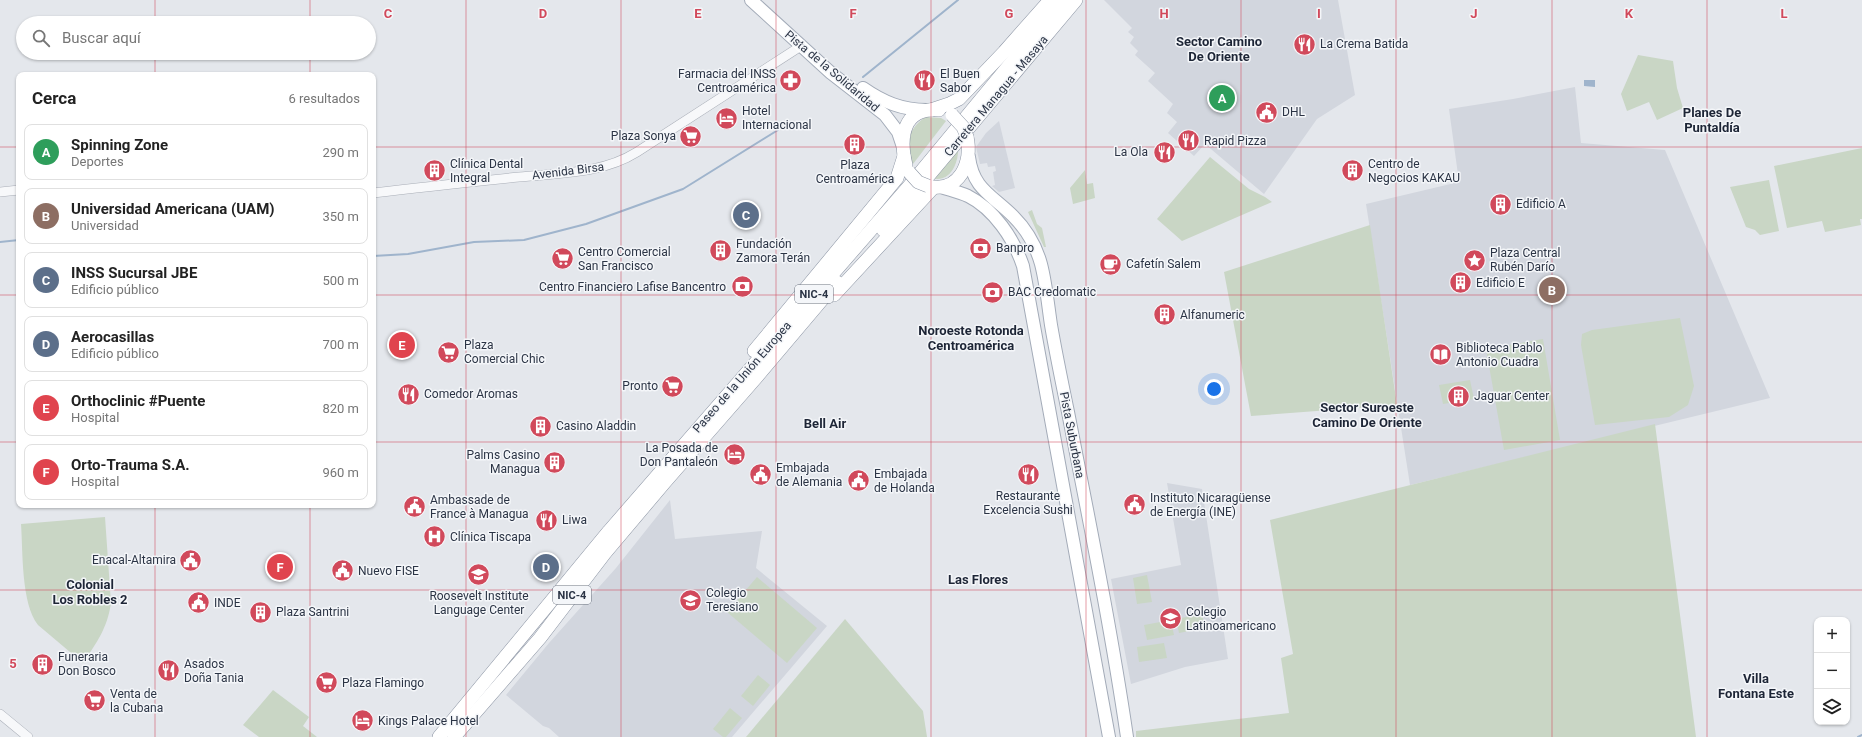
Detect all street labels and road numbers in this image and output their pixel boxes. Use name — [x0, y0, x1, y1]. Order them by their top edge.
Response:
street label: Pista de la Solidaridad — [782, 27, 882, 115]
street label: Carretera Managua - Masaya — [941, 33, 1051, 159]
street label: Avenida Birsa — [531, 160, 605, 182]
road number: NIC-4 — [795, 285, 833, 303]
street label: Paseo de la Unión Europea — [690, 319, 794, 435]
street label: Pista Suburbana — [1057, 391, 1087, 479]
road number: NIC-4 — [553, 586, 591, 604]

